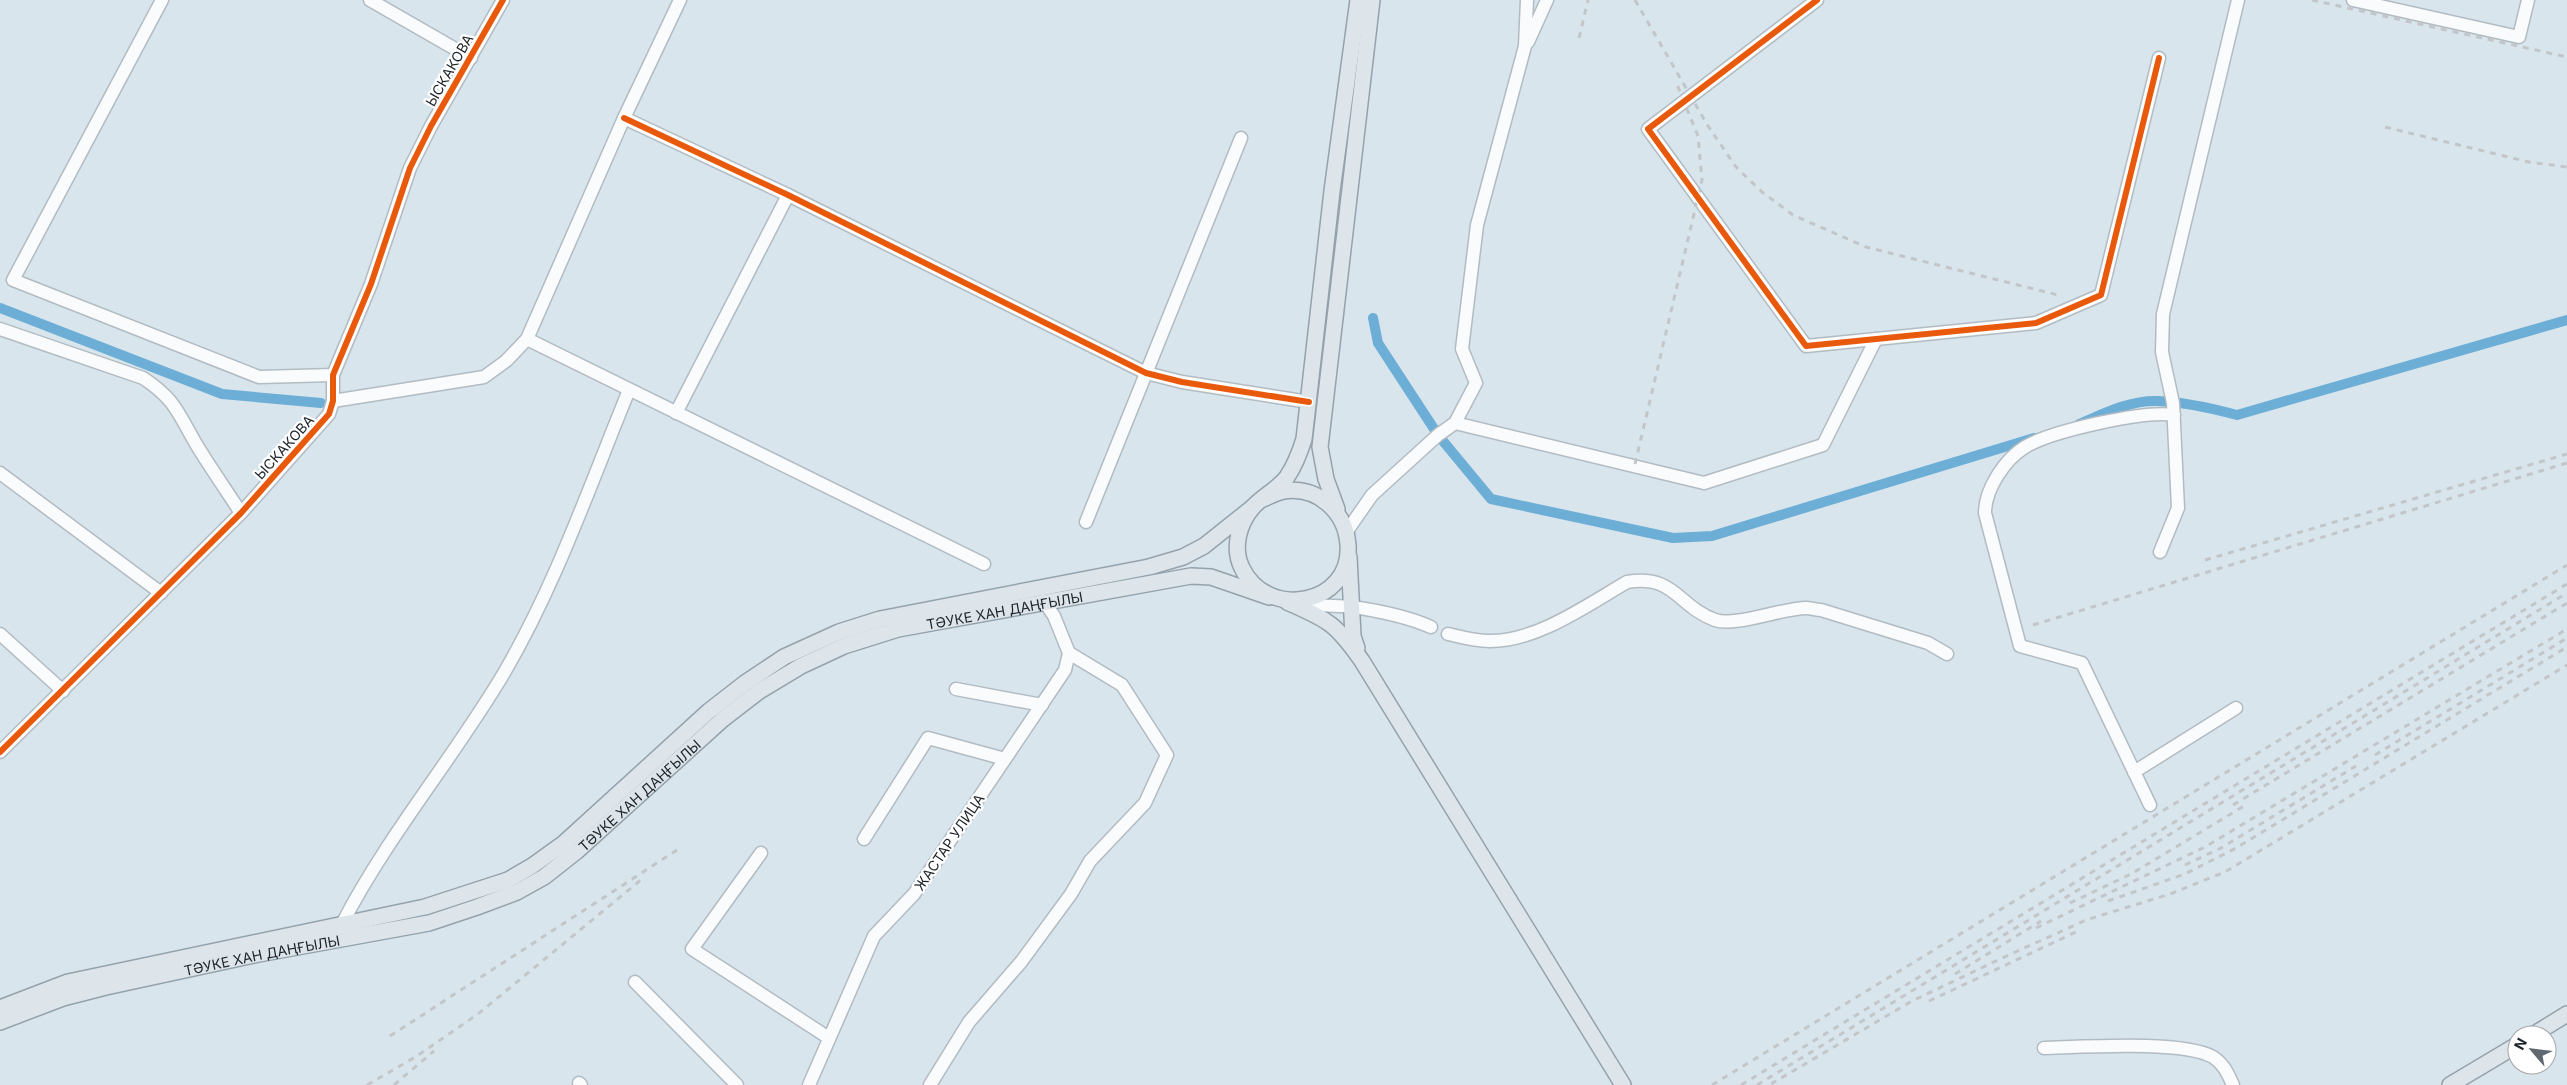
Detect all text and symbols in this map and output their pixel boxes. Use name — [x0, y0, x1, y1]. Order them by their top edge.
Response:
street label: ЫСКАКОВА — [422, 31, 477, 109]
street label: ЫСКАКОВА — [251, 411, 317, 482]
street label: ТӘУКЕ ХАН ДАҢҒЫЛЫ — [925, 587, 1084, 632]
street label: ТӘУКЕ ХАН ДАҢҒЫЛЫ — [574, 735, 704, 854]
street label: ЖАСТАР УЛИЦА — [910, 790, 988, 894]
street label: ТӘУКЕ ХАН ДАҢҒЫЛЫ — [182, 931, 341, 978]
north arrow — [2507, 1025, 2557, 1075]
text: N — [2510, 1035, 2530, 1052]

